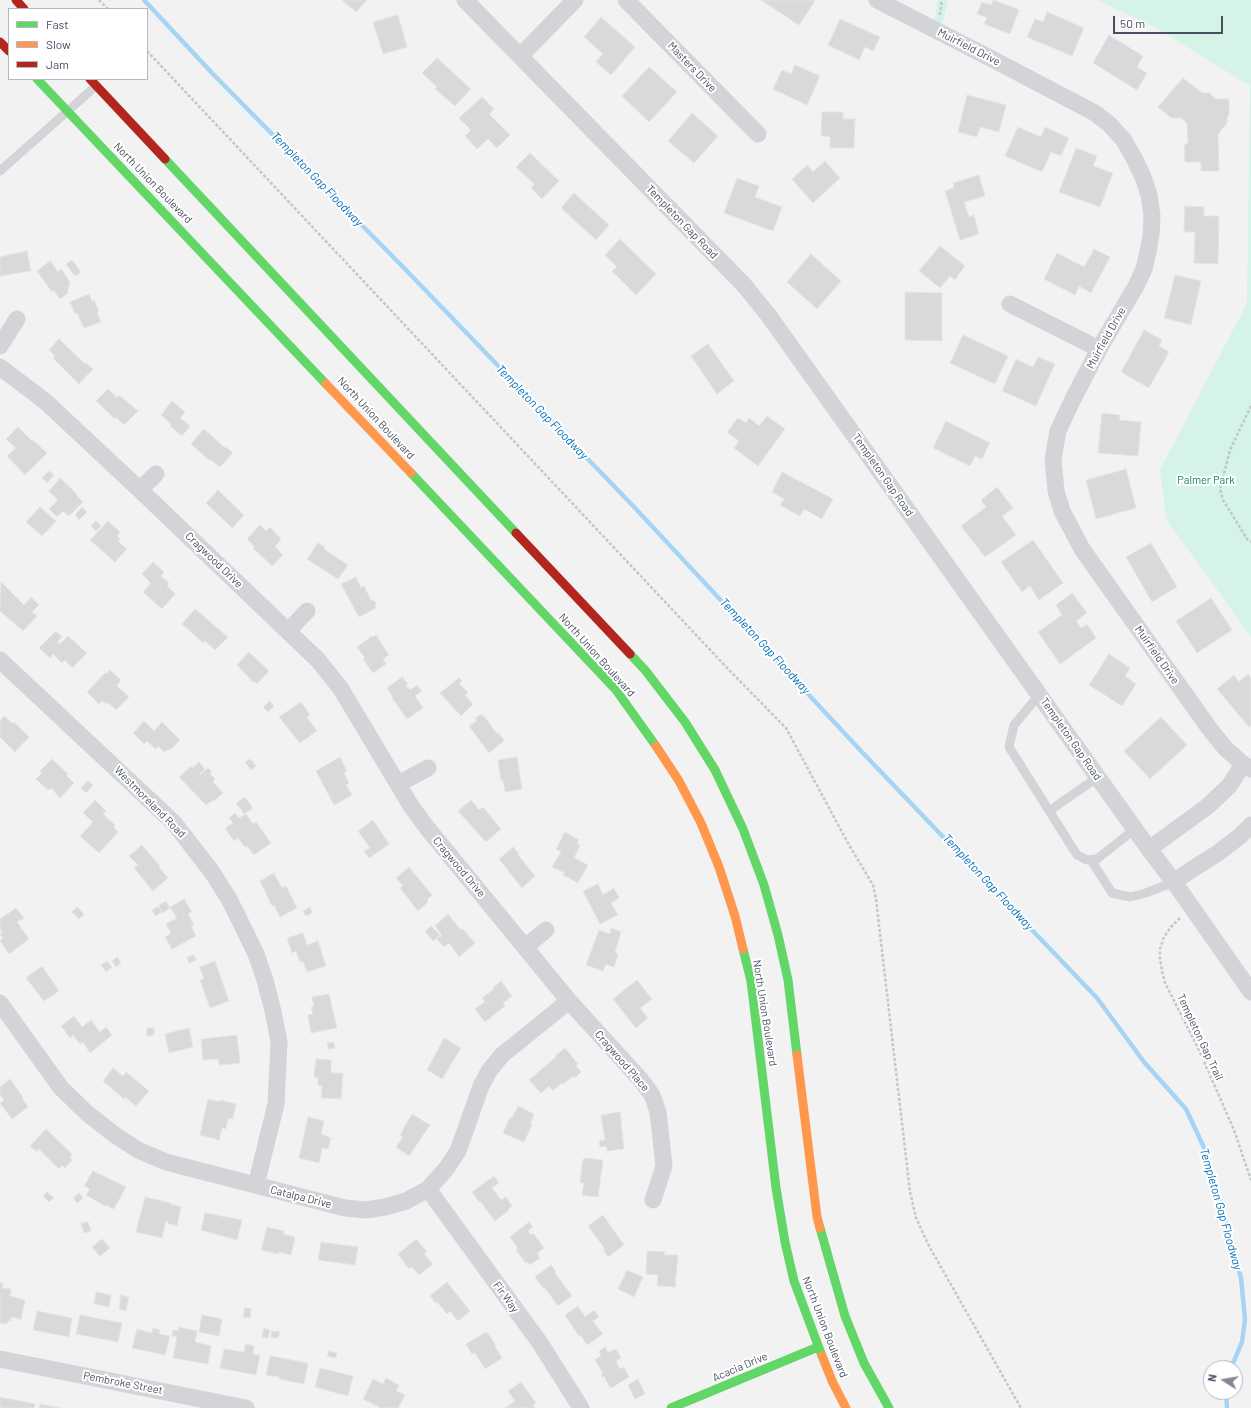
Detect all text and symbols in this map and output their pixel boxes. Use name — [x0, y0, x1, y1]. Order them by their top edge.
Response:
legend — [8, 8, 148, 80]
scale bar — [1115, 8, 1225, 34]
text: 50 m — [1120, 16, 1145, 30]
text: Fast — [46, 17, 69, 31]
street label: Muirfield Drive — [936, 26, 1002, 68]
text: Slow — [46, 37, 71, 51]
street label: Masters Drive — [665, 39, 719, 95]
text: Jam — [46, 57, 69, 71]
water label: Templeton Gap Floodway — [268, 129, 366, 229]
street label: North Union Boulevard — [111, 140, 195, 226]
street label: Templeton Gap Road — [643, 182, 721, 262]
street label: Muirfield Drive — [1084, 305, 1128, 371]
water label: Templeton Gap Floodway — [493, 362, 591, 462]
street label: North Union Boulevard — [335, 374, 417, 462]
street label: Templeton Gap Road — [850, 431, 916, 519]
park label: Palmer Park — [1177, 473, 1235, 487]
street label: Cragwood Drive — [183, 529, 245, 591]
water label: Templeton Gap Floodway — [717, 595, 813, 697]
street label: North Union Boulevard — [556, 611, 638, 699]
street label: Muirfield Drive — [1132, 623, 1182, 687]
street label: Templeton Gap Road — [1038, 695, 1104, 783]
street label: Westmoreland Road — [112, 764, 188, 840]
water label: Templeton Gap Floodway — [940, 831, 1036, 933]
street label: Cragwood Drive — [430, 834, 488, 900]
street label: North Union Boulevard — [750, 959, 780, 1067]
street label: Templeton Gap Trail — [1174, 992, 1226, 1082]
street label: Cragwood Place — [592, 1028, 652, 1094]
water label: Templeton Gap Floodway — [1197, 1146, 1245, 1272]
street label: Catalpa Drive — [269, 1183, 333, 1211]
street label: North Union Boulevard — [800, 1274, 850, 1380]
street label: Fir Way — [490, 1279, 522, 1315]
street label: Acacia Drive — [710, 1349, 770, 1385]
north arrow — [1203, 1360, 1243, 1400]
street label: Pembroke Street — [82, 1369, 164, 1397]
text: N — [1205, 1373, 1219, 1383]

